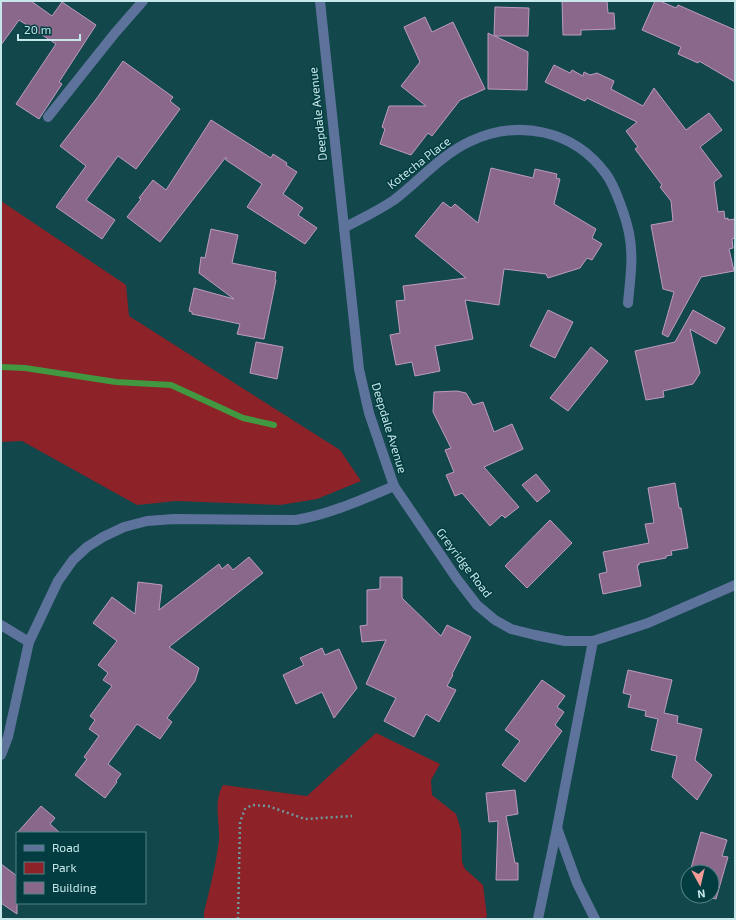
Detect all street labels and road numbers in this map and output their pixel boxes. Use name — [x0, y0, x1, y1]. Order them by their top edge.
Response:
street label: Deepdale Avenue — [305, 67, 329, 162]
street label: Kotecha Place — [384, 133, 453, 191]
street label: Deepdale Avenue — [370, 381, 410, 475]
street label: Greyridge Road — [434, 525, 495, 600]

